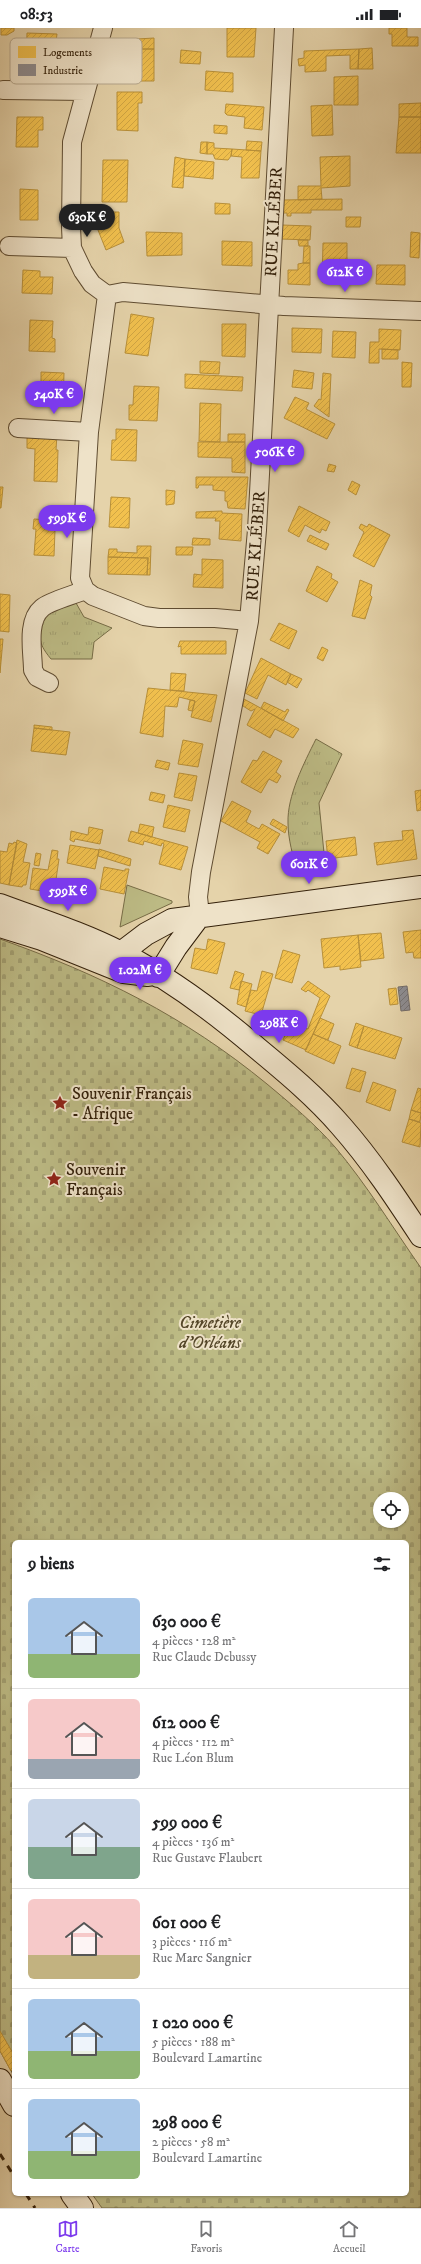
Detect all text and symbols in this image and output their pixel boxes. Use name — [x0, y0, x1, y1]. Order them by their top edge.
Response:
text: 08:53 — [20, 5, 53, 24]
legend — [10, 38, 142, 84]
text: Logements — [43, 46, 92, 60]
text: Industrie — [43, 64, 83, 78]
street label: RUE KLÉBER — [260, 166, 288, 278]
pin: 630K € — [54, 204, 120, 238]
text: 630K € — [68, 209, 106, 225]
pin: 612K € — [312, 259, 378, 293]
text: 612K € — [326, 264, 364, 280]
pin: 540K € — [21, 381, 87, 415]
text: 540K € — [34, 386, 74, 402]
pin: 506K € — [242, 439, 308, 473]
text: 506K € — [255, 444, 295, 460]
street label: RUE KLÉBER — [241, 490, 271, 602]
pin: 599K € — [34, 505, 100, 539]
text: 599K € — [48, 510, 86, 526]
pin: 601K € — [276, 851, 342, 885]
text: 601K € — [290, 856, 328, 872]
pin: 599K € — [35, 878, 101, 912]
text: 599K € — [49, 883, 87, 899]
pin: 1.02M € — [103, 957, 177, 991]
text: 1.02M € — [118, 962, 162, 978]
pin: 298K € — [246, 1010, 312, 1044]
text: 298K € — [260, 1015, 298, 1031]
place label: Souvenir Français - Afrique — [72, 1083, 192, 1125]
place icon: Souvenir Français - Afrique — [51, 1094, 69, 1112]
place label: Souvenir Français — [66, 1159, 126, 1201]
place icon: Souvenir Français — [45, 1170, 63, 1188]
park label: Cimetière d'Orléans — [178, 1312, 242, 1354]
map controls — [373, 1492, 409, 1528]
button: locate — [373, 1492, 409, 1528]
text: 9 biens — [28, 1553, 74, 1575]
icon: filters — [371, 1553, 393, 1575]
text: 630 000 € — [152, 1611, 221, 1633]
icon: home — [60, 1614, 108, 1662]
text: 4 pièces · 128 m² — [152, 1633, 236, 1649]
text: Rue Claude Debussy — [152, 1649, 256, 1665]
text: 612 000 € — [152, 1712, 220, 1734]
icon: home — [60, 1715, 108, 1763]
text: 4 pièces · 112 m² — [152, 1734, 234, 1750]
text: Rue Léon Blum — [152, 1750, 234, 1766]
text: 599 000 € — [152, 1812, 222, 1834]
icon: home — [60, 1815, 108, 1863]
text: 4 pièces · 136 m² — [152, 1834, 234, 1850]
text: Rue Gustave Flaubert — [152, 1850, 262, 1866]
text: 601 000 € — [152, 1912, 221, 1934]
icon: home — [60, 1915, 108, 1963]
text: 3 pièces · 116 m² — [152, 1934, 232, 1950]
text: Rue Marc Sangnier — [152, 1950, 252, 1966]
text: 1 020 000 € — [152, 2012, 233, 2034]
icon: home — [60, 2015, 108, 2063]
text: 5 pièces · 188 m² — [152, 2034, 235, 2050]
text: Boulevard Lamartine — [152, 2050, 262, 2066]
text: 298 000 € — [152, 2112, 222, 2134]
icon: home — [60, 2115, 108, 2163]
text: 2 pièces · 58 m² — [152, 2134, 230, 2150]
text: Boulevard Lamartine — [152, 2150, 262, 2166]
tab: Carte — [55, 2218, 80, 2256]
tab: Favoris — [190, 2218, 222, 2256]
tab: Accueil — [333, 2218, 366, 2256]

